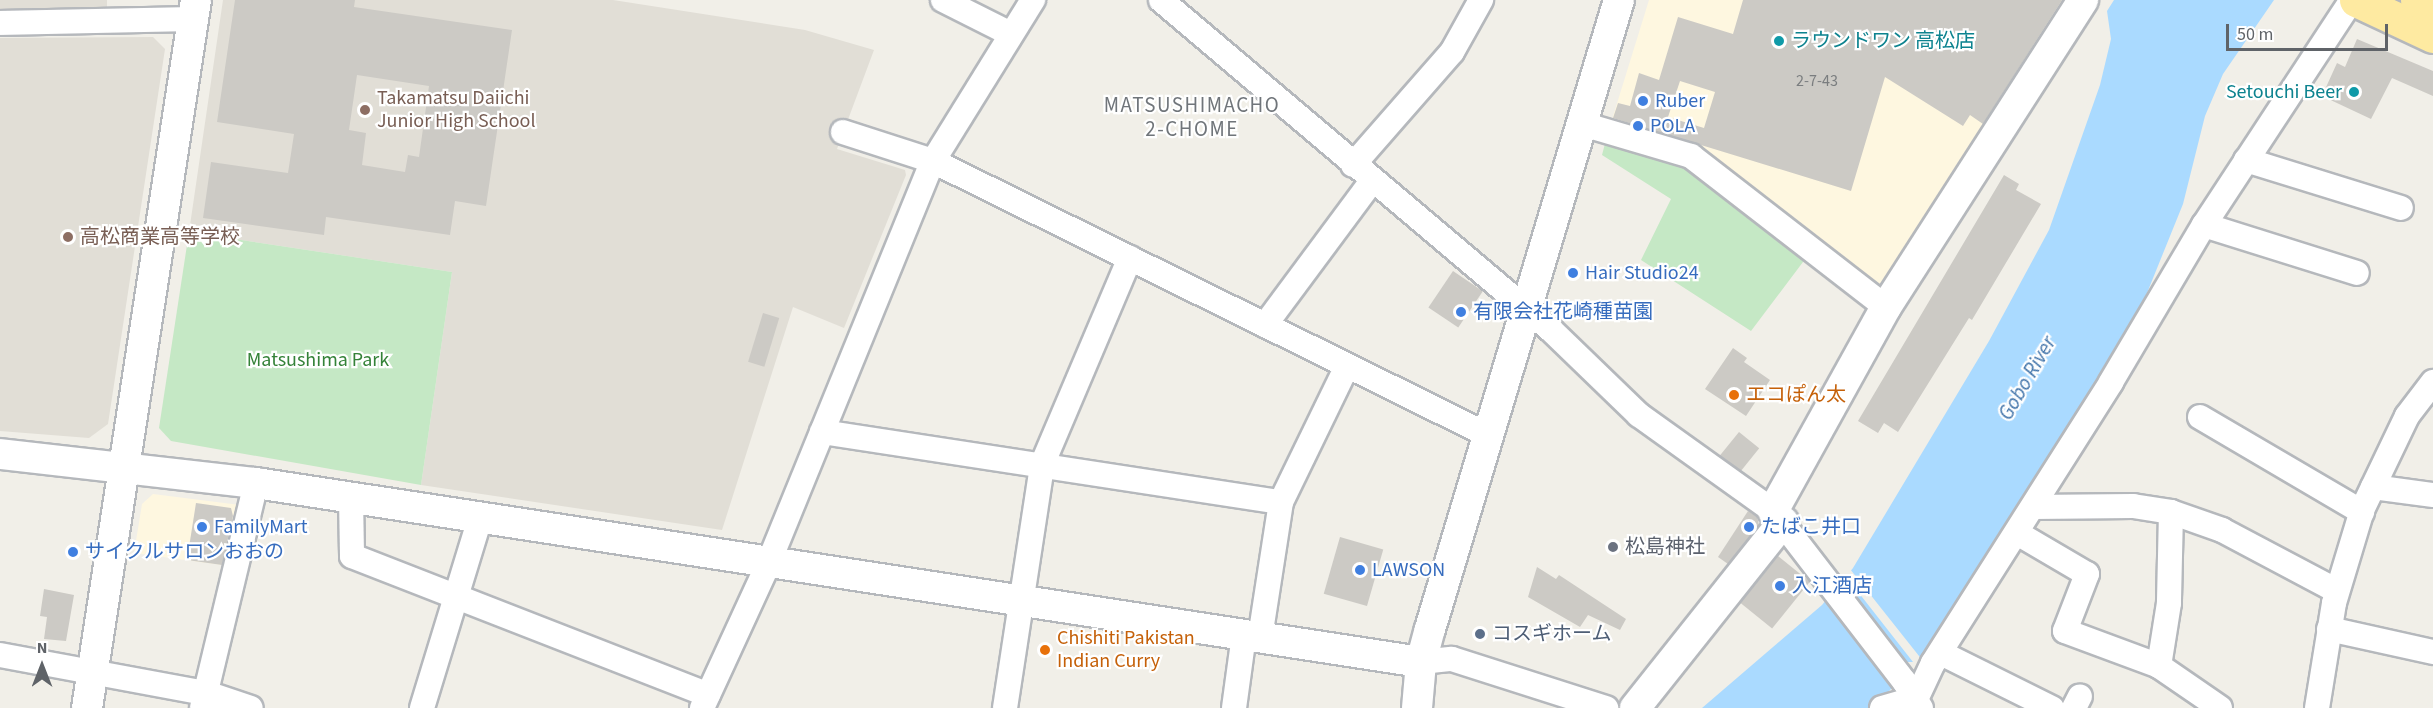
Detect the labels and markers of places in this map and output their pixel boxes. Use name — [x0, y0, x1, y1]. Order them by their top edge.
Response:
place label: ラウンドワン 高松店 — [1791, 29, 1975, 53]
marker: ラウンドワン 高松店 — [1772, 34, 1786, 48]
place label: Setouchi Beer — [2226, 80, 2342, 104]
marker: Setouchi Beer — [2347, 85, 2361, 99]
place label: Takamatsu Daiichi Junior High School — [377, 86, 535, 133]
place label: Ruber — [1655, 89, 1705, 113]
marker: Ruber — [1636, 94, 1650, 108]
marker: Takamatsu Daiichi Junior High School — [358, 103, 372, 117]
place label: POLA — [1650, 114, 1695, 138]
marker: POLA — [1631, 119, 1645, 133]
place label: 高松商業高等学校 — [80, 225, 240, 249]
marker: 高松商業高等学校 — [61, 230, 75, 244]
place label: Hair Studio24 — [1585, 261, 1699, 285]
marker: Hair Studio24 — [1566, 266, 1580, 280]
place label: 有限会社花崎種苗園 — [1473, 300, 1653, 324]
marker: 有限会社花崎種苗園 — [1454, 305, 1468, 319]
place label: エコぽん太 — [1746, 383, 1846, 407]
marker: エコぽん太 — [1727, 388, 1741, 402]
place label: FamilyMart — [214, 515, 308, 539]
place label: たばこ井口 — [1761, 515, 1861, 539]
marker: FamilyMart — [195, 520, 209, 534]
marker: たばこ井口 — [1742, 520, 1756, 534]
place label: 松島神社 — [1625, 535, 1705, 559]
place label: サイクルサロンおおの — [85, 540, 285, 564]
marker: 松島神社 — [1606, 540, 1620, 554]
marker: サイクルサロンおおの — [66, 545, 80, 559]
place label: LAWSON — [1372, 558, 1445, 582]
marker: LAWSON — [1353, 563, 1367, 577]
place label: 入江酒店 — [1792, 574, 1872, 598]
marker: 入江酒店 — [1773, 579, 1787, 593]
place label: コスギホーム — [1492, 622, 1612, 646]
place label: Chishiti Pakistan Indian Curry — [1057, 626, 1195, 673]
marker: コスギホーム — [1473, 627, 1487, 641]
marker: Chishiti Pakistan Indian Curry — [1038, 643, 1052, 657]

